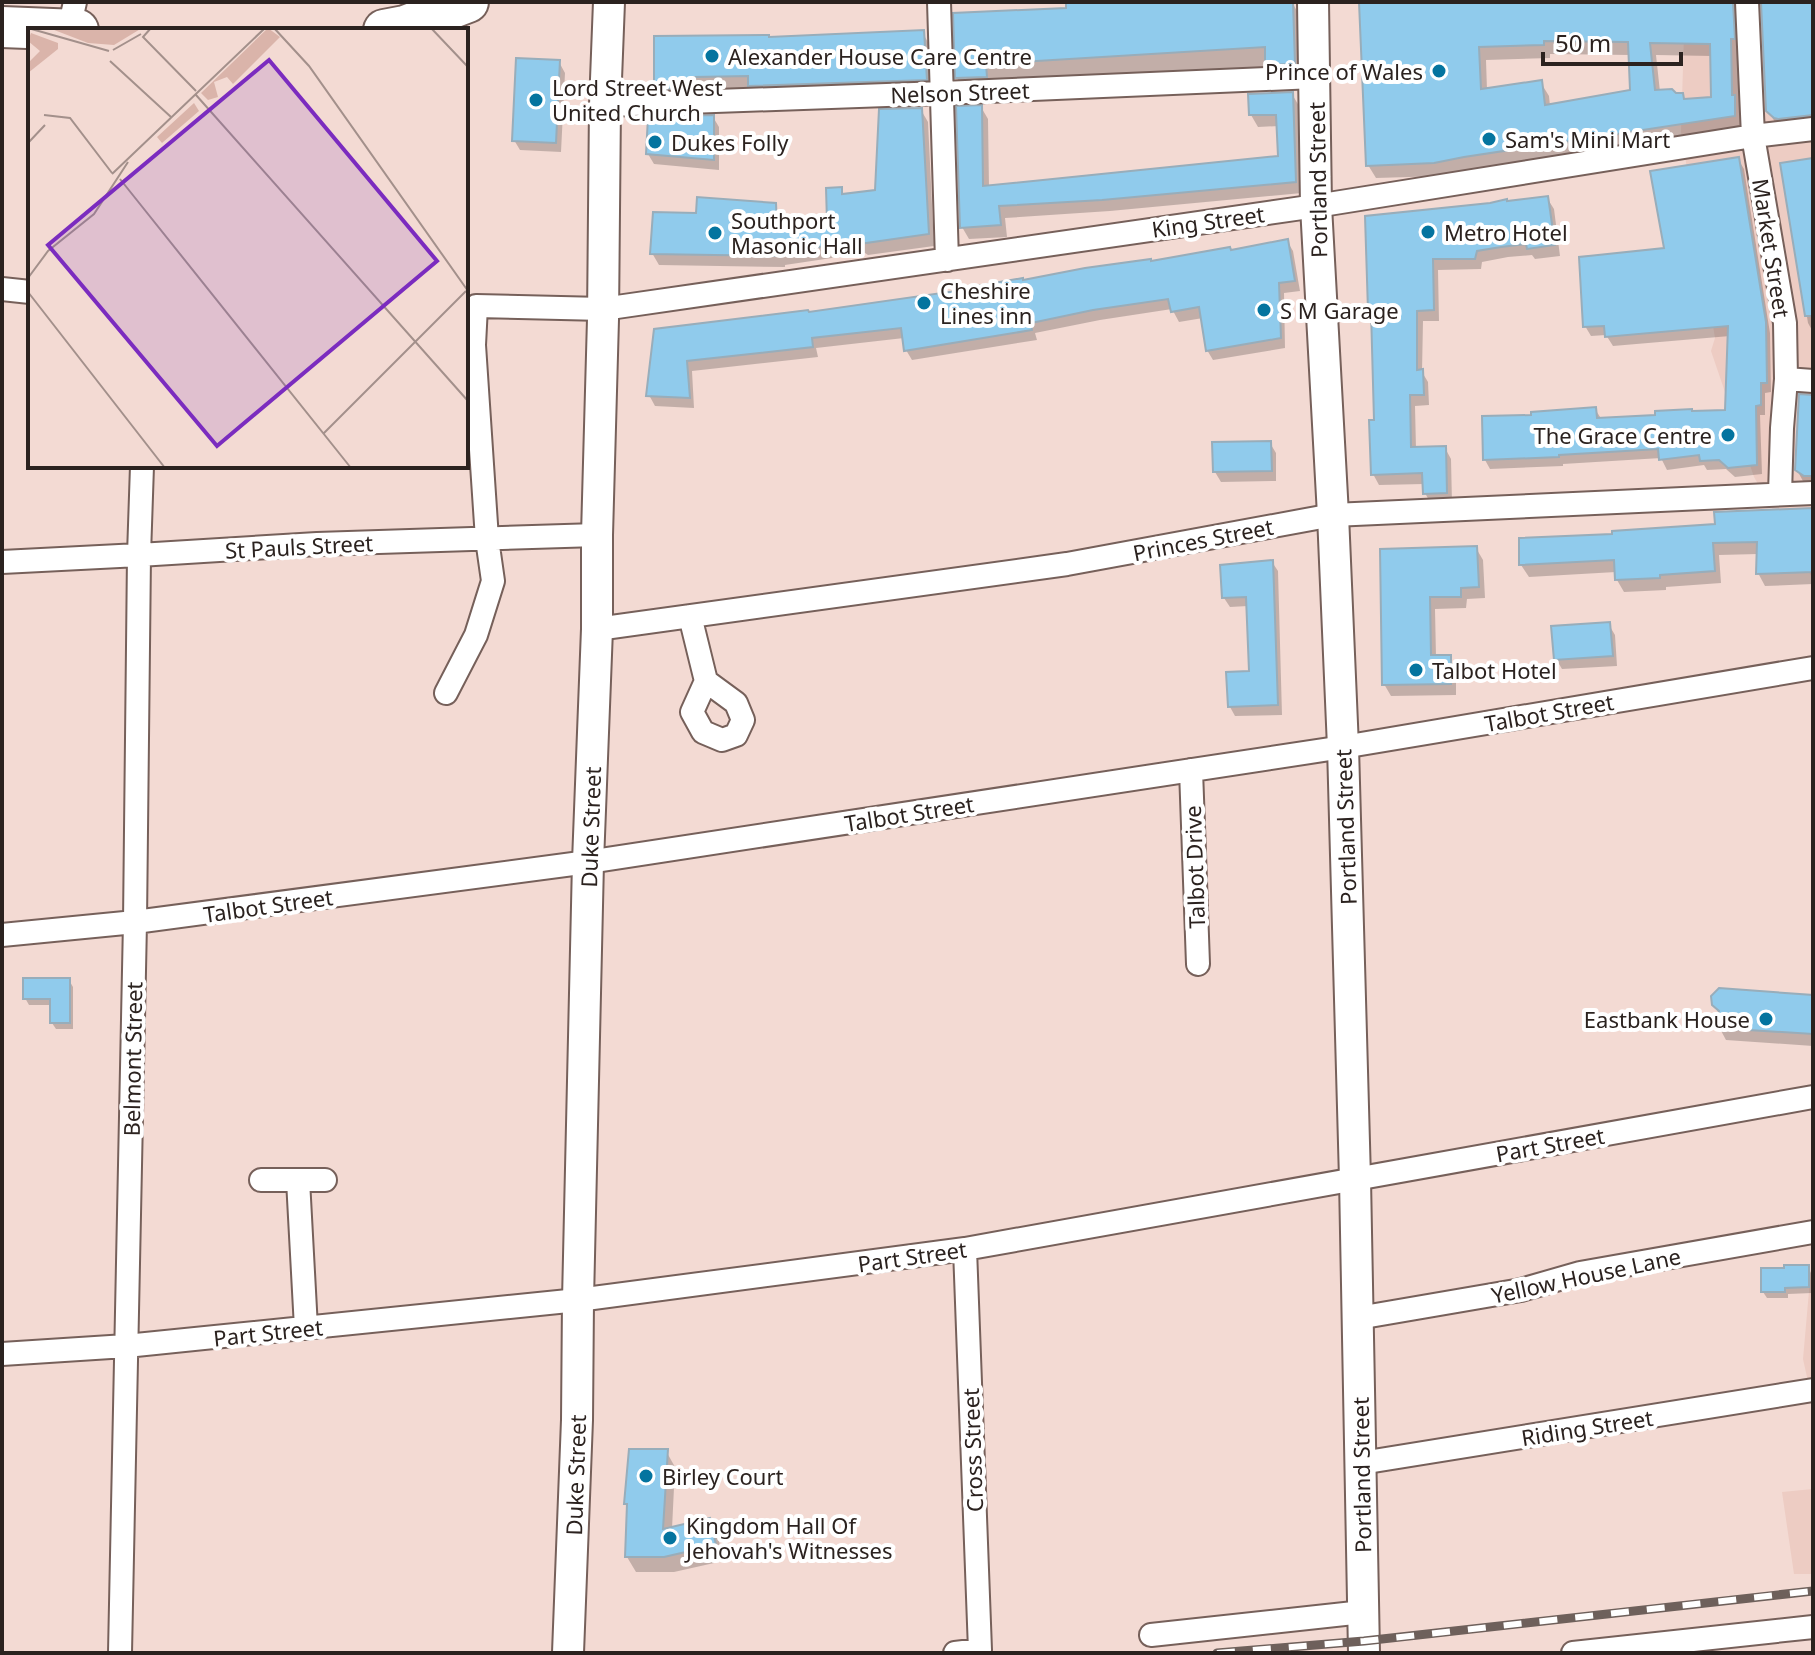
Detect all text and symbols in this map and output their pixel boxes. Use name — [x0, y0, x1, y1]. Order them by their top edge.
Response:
scale bar — [1543, 16, 1681, 66]
text: 50 m — [1555, 26, 1611, 59]
inset map — [28, 28, 468, 468]
place label: Alexander House Care Centre — [728, 41, 1032, 71]
marker: Alexander House Care Centre — [703, 47, 721, 65]
place label: Prince of Wales — [1265, 56, 1423, 86]
marker: Prince of Wales — [1430, 62, 1448, 80]
place label: Lord Street West United Church — [552, 72, 723, 127]
street label: Nelson Street — [890, 75, 1030, 109]
marker: Lord Street West United Church — [527, 91, 545, 109]
street label: Portland Street — [1301, 102, 1333, 258]
place label: Sam's Mini Mart — [1505, 124, 1670, 154]
place label: Dukes Folly — [671, 127, 789, 157]
marker: Sam's Mini Mart — [1480, 130, 1498, 148]
marker: Dukes Folly — [646, 133, 664, 151]
street label: Market Street — [1746, 176, 1798, 320]
street label: King Street — [1150, 198, 1266, 244]
place label: Southport Masonic Hall — [731, 205, 863, 260]
place label: Metro Hotel — [1444, 217, 1568, 247]
marker: Metro Hotel — [1419, 223, 1437, 241]
marker: Southport Masonic Hall — [706, 224, 724, 242]
place label: Cheshire Lines inn — [940, 275, 1032, 330]
marker: Cheshire Lines inn — [915, 294, 933, 312]
place label: S M Garage — [1280, 295, 1399, 325]
marker: S M Garage — [1255, 301, 1273, 319]
place label: The Grace Centre — [1533, 420, 1712, 450]
marker: The Grace Centre — [1719, 426, 1737, 444]
street label: Princes Street — [1130, 511, 1276, 567]
street label: St Pauls Street — [224, 527, 374, 565]
place label: Talbot Hotel — [1432, 655, 1557, 685]
marker: Talbot Hotel — [1407, 661, 1425, 679]
street label: Talbot Street — [1482, 686, 1616, 738]
street label: Portland Street — [1327, 748, 1363, 905]
street label: Duke Street — [573, 766, 607, 888]
street label: Talbot Street — [842, 788, 976, 838]
street label: Talbot Drive — [1177, 805, 1211, 929]
street label: Talbot Street — [201, 881, 335, 929]
street label: Belmont Street — [116, 981, 148, 1137]
place label: Eastbank House — [1584, 1004, 1750, 1034]
marker: Eastbank House — [1757, 1010, 1775, 1028]
street label: Part Street — [1493, 1120, 1607, 1168]
street label: Part Street — [856, 1233, 969, 1278]
street label: Yellow House Lane — [1489, 1240, 1683, 1310]
street label: Part Street — [212, 1311, 324, 1353]
street label: Cross Street — [955, 1387, 989, 1513]
street label: Portland Street — [1345, 1397, 1377, 1553]
street label: Riding Street — [1519, 1402, 1655, 1452]
street label: Duke Street — [558, 1414, 592, 1536]
place label: Birley Court — [662, 1461, 784, 1491]
marker: Birley Court — [637, 1467, 655, 1485]
place label: Kingdom Hall Of Jehovah's Witnesses — [684, 1510, 892, 1565]
marker: Kingdom Hall Of Jehovah's Witnesses — [661, 1529, 679, 1547]

